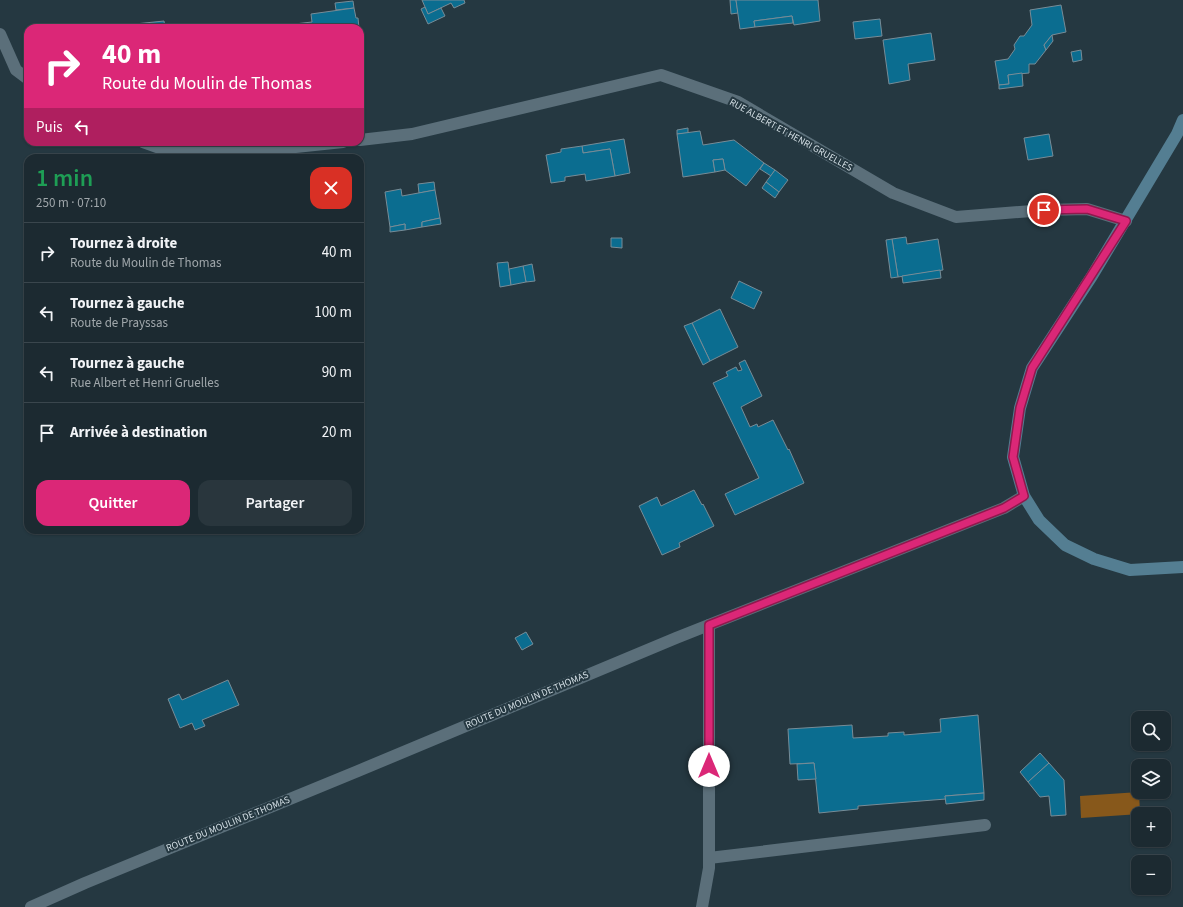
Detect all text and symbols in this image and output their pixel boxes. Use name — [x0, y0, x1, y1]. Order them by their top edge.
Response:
text: 40 m — [102, 34, 161, 74]
icon: right — [36, 40, 88, 92]
text: Route du Moulin de Thomas — [102, 71, 312, 96]
street label: RUE ALBERT ET HENRI GRUELLES — [727, 95, 855, 175]
icon: left — [71, 116, 93, 138]
text: Puis — [36, 117, 63, 138]
text: 1 min — [36, 161, 93, 196]
button: close — [310, 167, 352, 209]
pin — [1027, 193, 1061, 227]
text: 250 m · 07:10 — [36, 194, 106, 212]
icon: arrive — [1033, 199, 1055, 221]
text: Tournez à droite — [70, 233, 177, 254]
icon: right — [36, 242, 58, 264]
text: 40 m — [322, 242, 352, 263]
text: Route du Moulin de Thomas — [70, 254, 221, 272]
text: Tournez à gauche — [70, 293, 185, 314]
icon: left — [36, 302, 58, 324]
text: 100 m — [314, 302, 352, 323]
text: Route de Prayssas — [70, 314, 168, 332]
text: Tournez à gauche — [70, 353, 185, 374]
icon: left — [36, 362, 58, 384]
text: 90 m — [322, 362, 352, 383]
text: Rue Albert et Henri Gruelles — [70, 374, 219, 392]
icon: arrive — [36, 422, 58, 444]
text: Arrivée à destination — [70, 422, 207, 443]
text: 20 m — [322, 422, 352, 443]
button: Quitter — [36, 480, 190, 526]
button: Partager — [198, 480, 352, 526]
street label: ROUTE DU MOULIN DE THOMAS — [463, 668, 591, 732]
map controls — [1131, 711, 1171, 895]
button: search — [1131, 711, 1171, 751]
position arrow — [688, 745, 730, 787]
button: layers — [1131, 759, 1171, 799]
street label: ROUTE DU MOULIN DE THOMAS — [164, 793, 292, 855]
button: + — [1131, 807, 1171, 847]
button: − — [1131, 855, 1171, 895]

